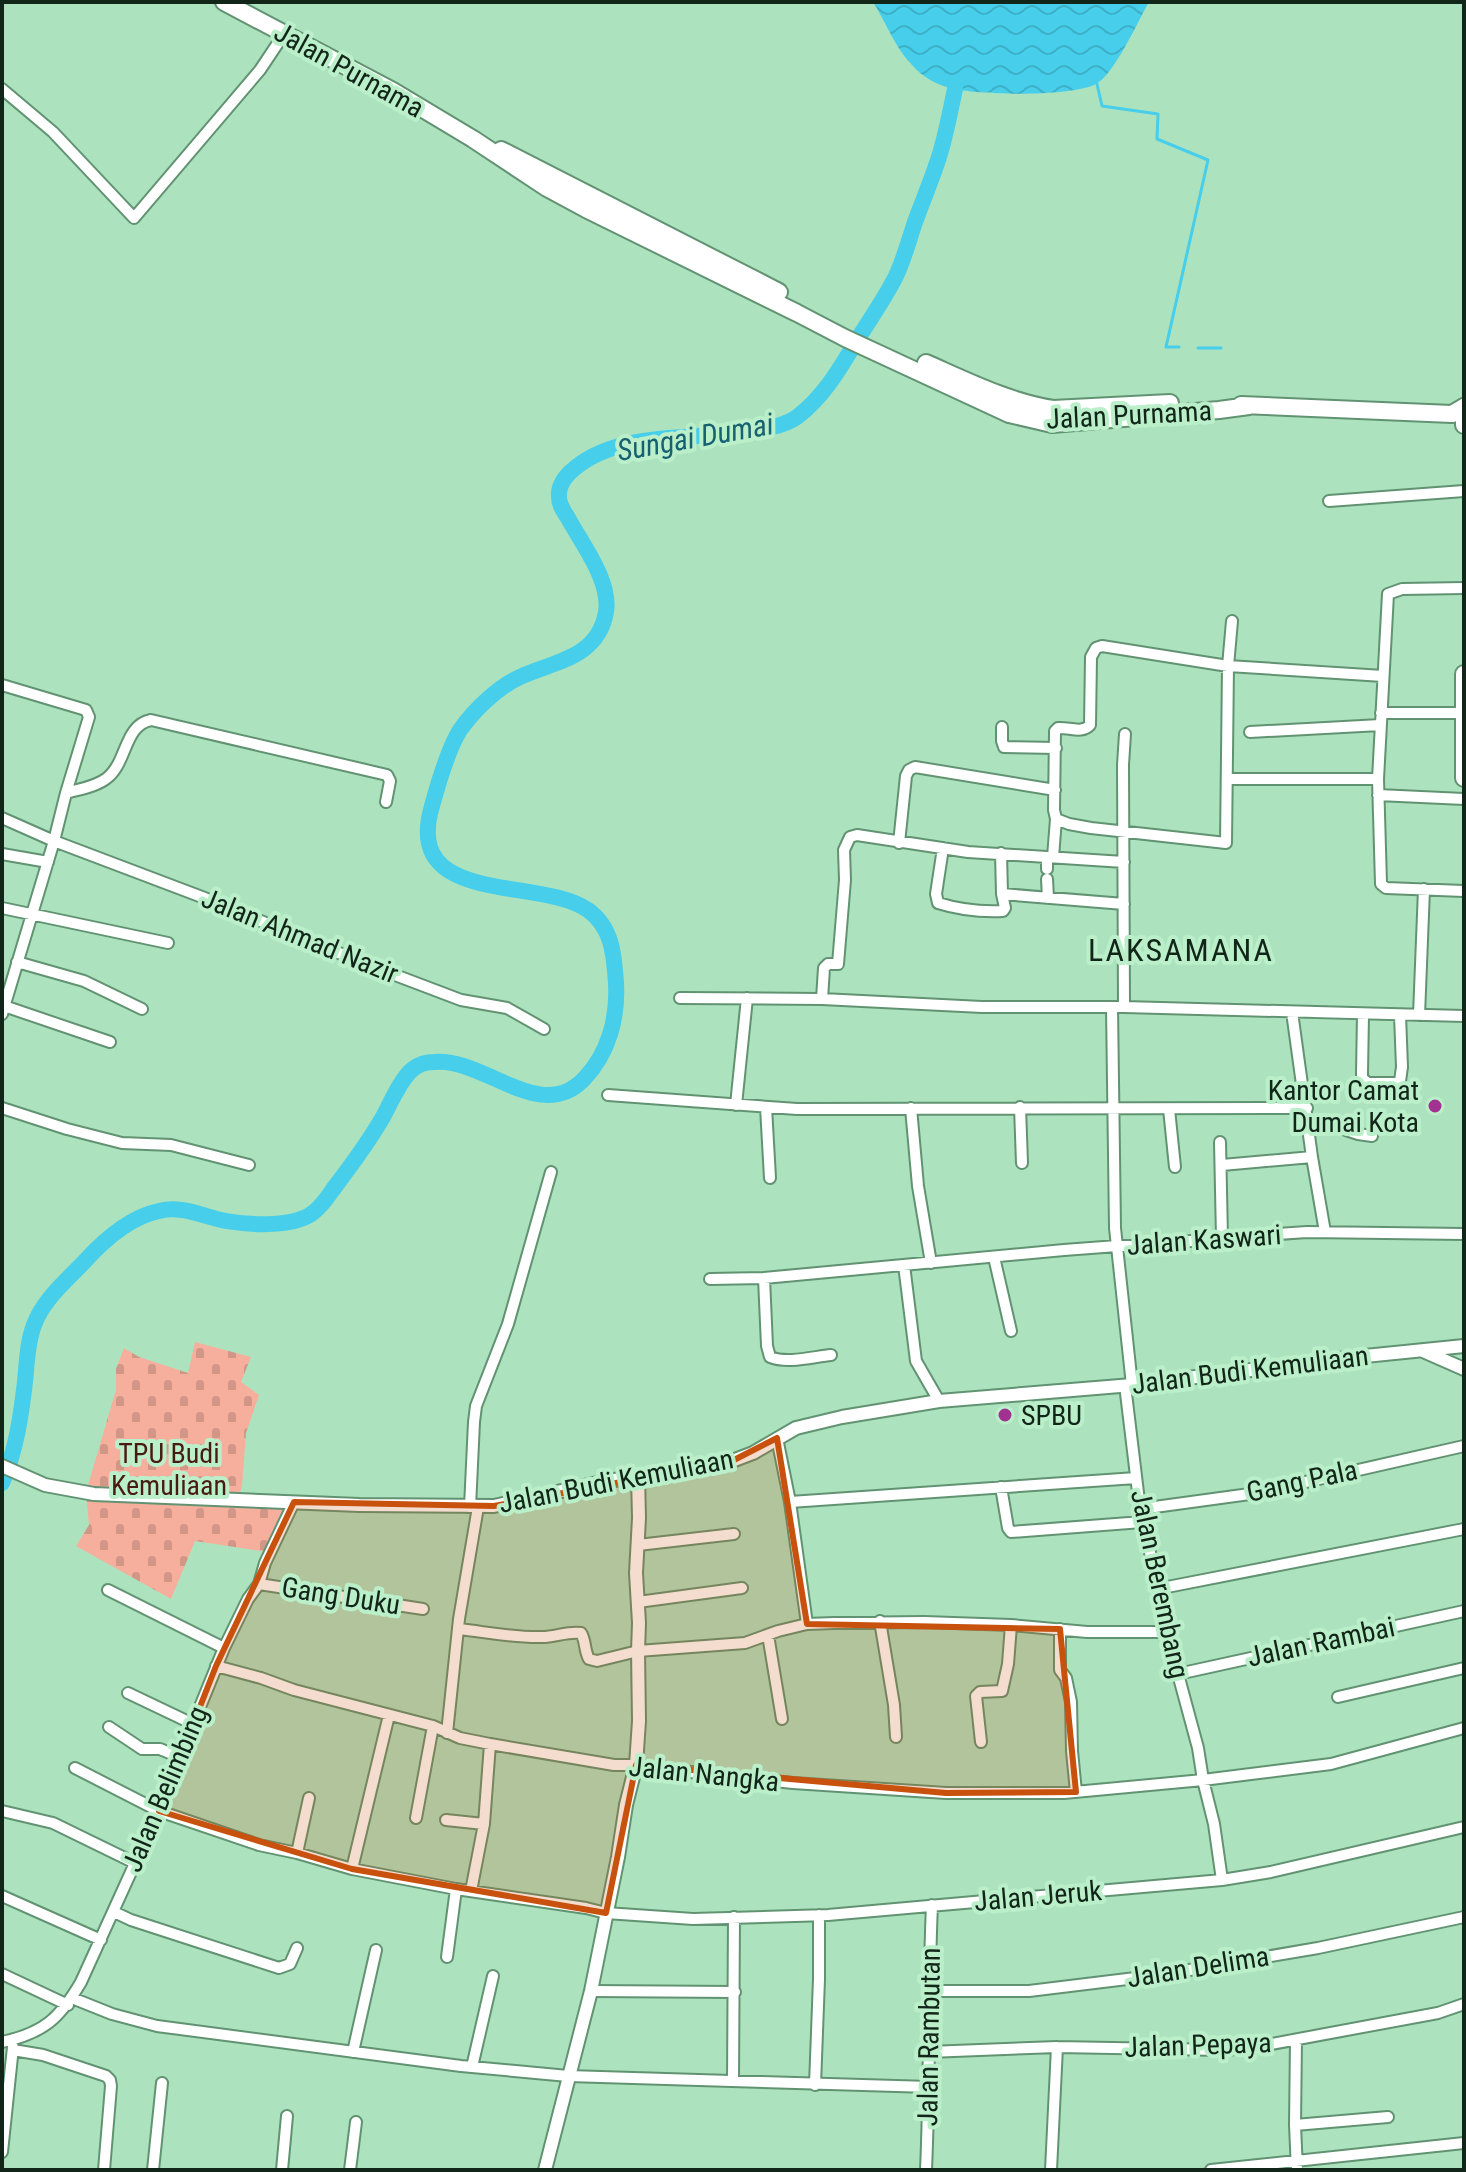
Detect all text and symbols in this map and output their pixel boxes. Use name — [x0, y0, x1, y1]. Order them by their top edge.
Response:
street label: Jalan Purnama — [268, 15, 430, 125]
street label: Jalan Purnama — [1045, 394, 1213, 436]
water label: Sungai Dumai — [614, 406, 776, 468]
street label: Jalan Ahmad Nazir — [197, 882, 403, 990]
district label: LAKSAMANA — [1088, 931, 1274, 969]
place label: Kantor Camat Dumai Kota — [1268, 1074, 1419, 1139]
marker: Kantor Camat Dumai Kota — [1426, 1097, 1444, 1115]
street label: Jalan Kaswari — [1126, 1218, 1282, 1262]
street label: Jalan Budi Kemuliaan — [1130, 1339, 1370, 1401]
place label: SPBU — [1021, 1399, 1082, 1432]
marker: SPBU — [996, 1406, 1014, 1424]
park label: TPU Budi Kemuliaan — [111, 1437, 227, 1502]
street label: Jalan Budi Kemuliaan — [496, 1442, 736, 1520]
street label: Gang Pala — [1244, 1453, 1360, 1509]
street label: Jalan Berembang — [1124, 1487, 1196, 1681]
street label: Gang Duku — [279, 1570, 403, 1622]
street label: Jalan Rambai — [1244, 1610, 1398, 1674]
street label: Jalan Belimbing — [115, 1701, 215, 1877]
street label: Jalan Nangka — [627, 1750, 781, 1798]
street label: Jalan Jeruk — [973, 1874, 1104, 1918]
street label: Jalan Delima — [1125, 1939, 1271, 1995]
street label: Jalan Rambutan — [911, 1947, 947, 2127]
street label: Jalan Pepaya — [1124, 2026, 1272, 2064]

